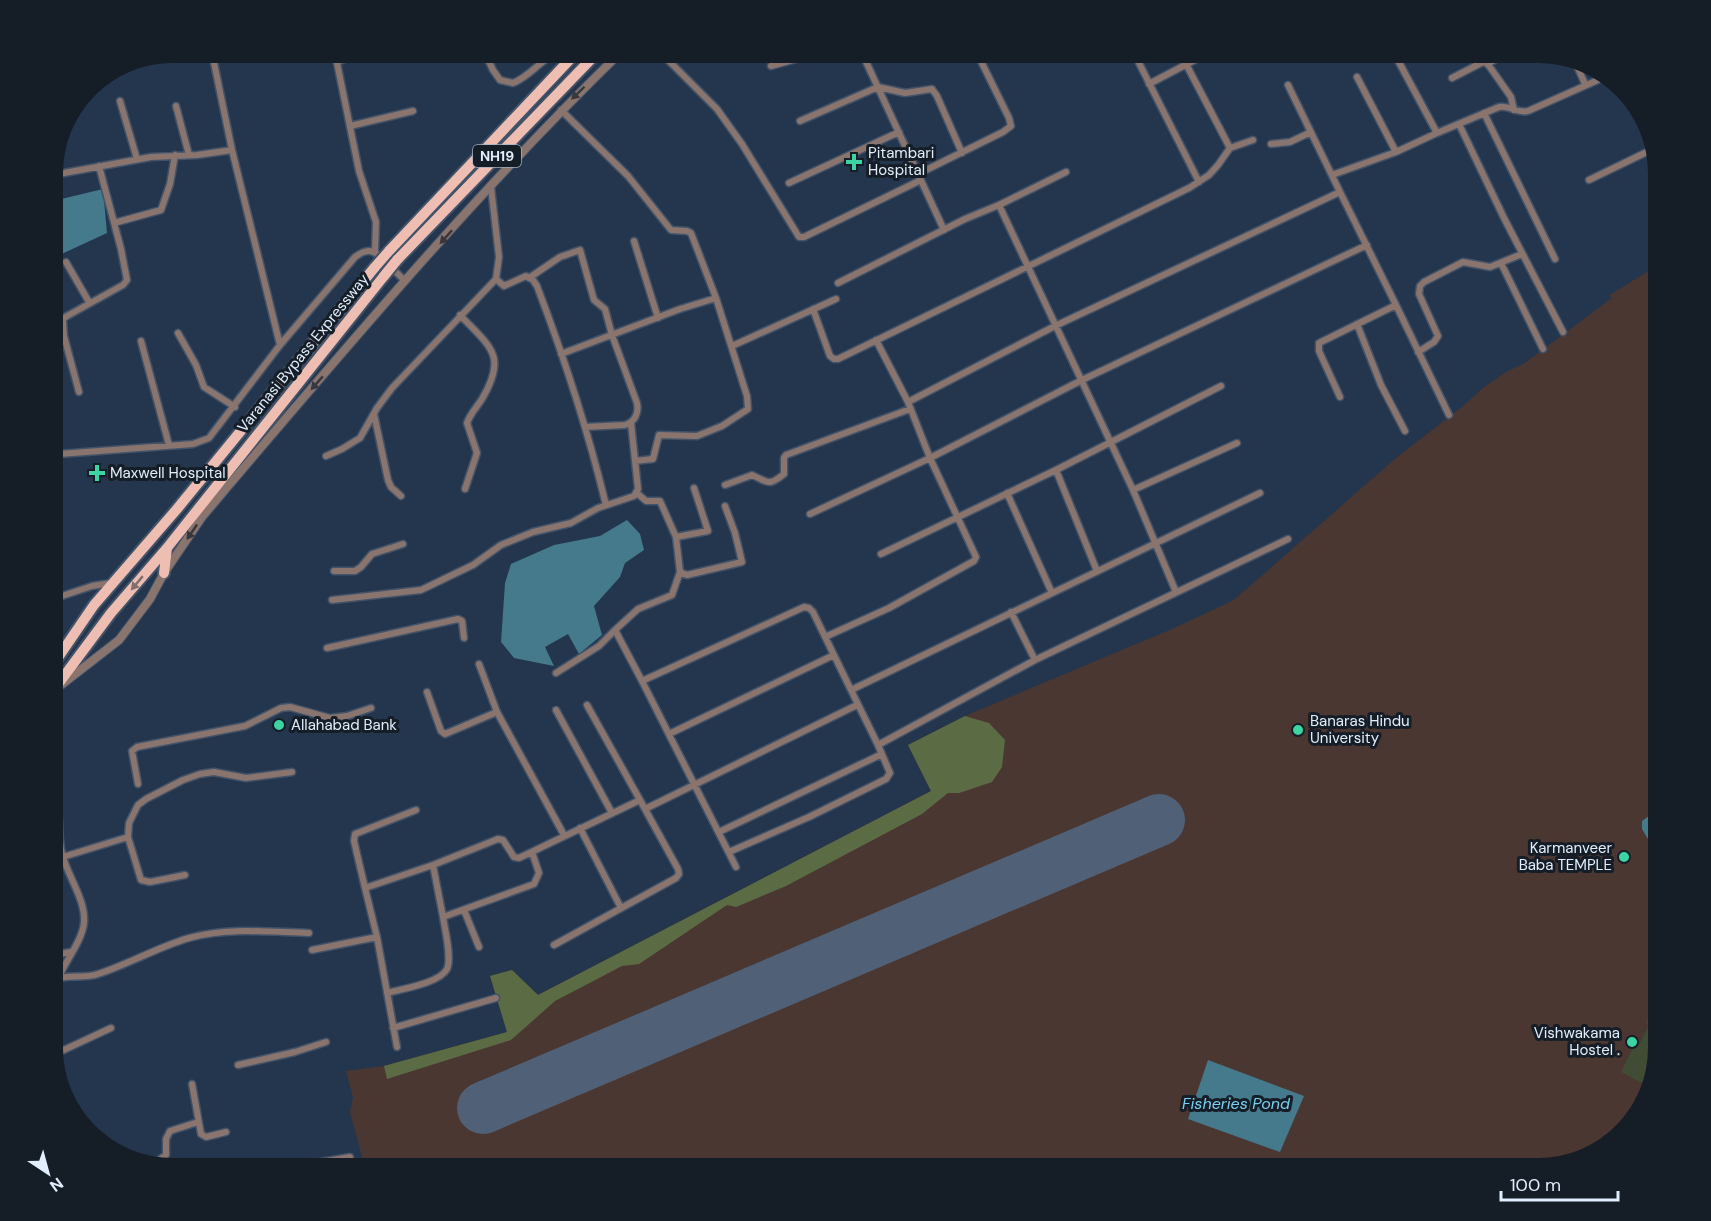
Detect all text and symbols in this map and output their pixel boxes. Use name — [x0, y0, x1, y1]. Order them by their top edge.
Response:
one-way arrow — [572, 86, 586, 100]
place label: Pitambari Hospital — [868, 143, 934, 180]
road number: NH19 — [473, 145, 521, 167]
marker: Pitambari Hospital — [845, 153, 863, 171]
one-way arrow — [439, 229, 453, 244]
street label: Varanasi Bypass Expressway — [233, 269, 374, 436]
one-way arrow — [311, 375, 324, 390]
place label: Maxwell Hospital — [110, 463, 226, 483]
marker: Maxwell Hospital — [88, 464, 106, 482]
one-way arrow — [186, 524, 198, 540]
one-way arrow — [131, 575, 144, 590]
place label: Banaras Hindu University — [1310, 711, 1410, 748]
place label: Allahabad Bank — [291, 715, 397, 735]
marker: Allahabad Bank — [272, 718, 286, 732]
marker: Banaras Hindu University — [1291, 723, 1305, 737]
place label: Karmanveer Baba TEMPLE — [1519, 838, 1612, 875]
marker: Karmanveer Baba TEMPLE — [1617, 850, 1631, 864]
place label: Vishwakama Hostel . — [1534, 1023, 1620, 1060]
marker: Vishwakama Hostel . — [1625, 1035, 1639, 1049]
water label: Fisheries Pond — [1182, 1093, 1291, 1114]
north arrow — [18, 1143, 78, 1203]
scale bar — [1501, 1164, 1618, 1202]
text: N — [46, 1173, 67, 1197]
text: 100 m — [1510, 1173, 1561, 1197]

